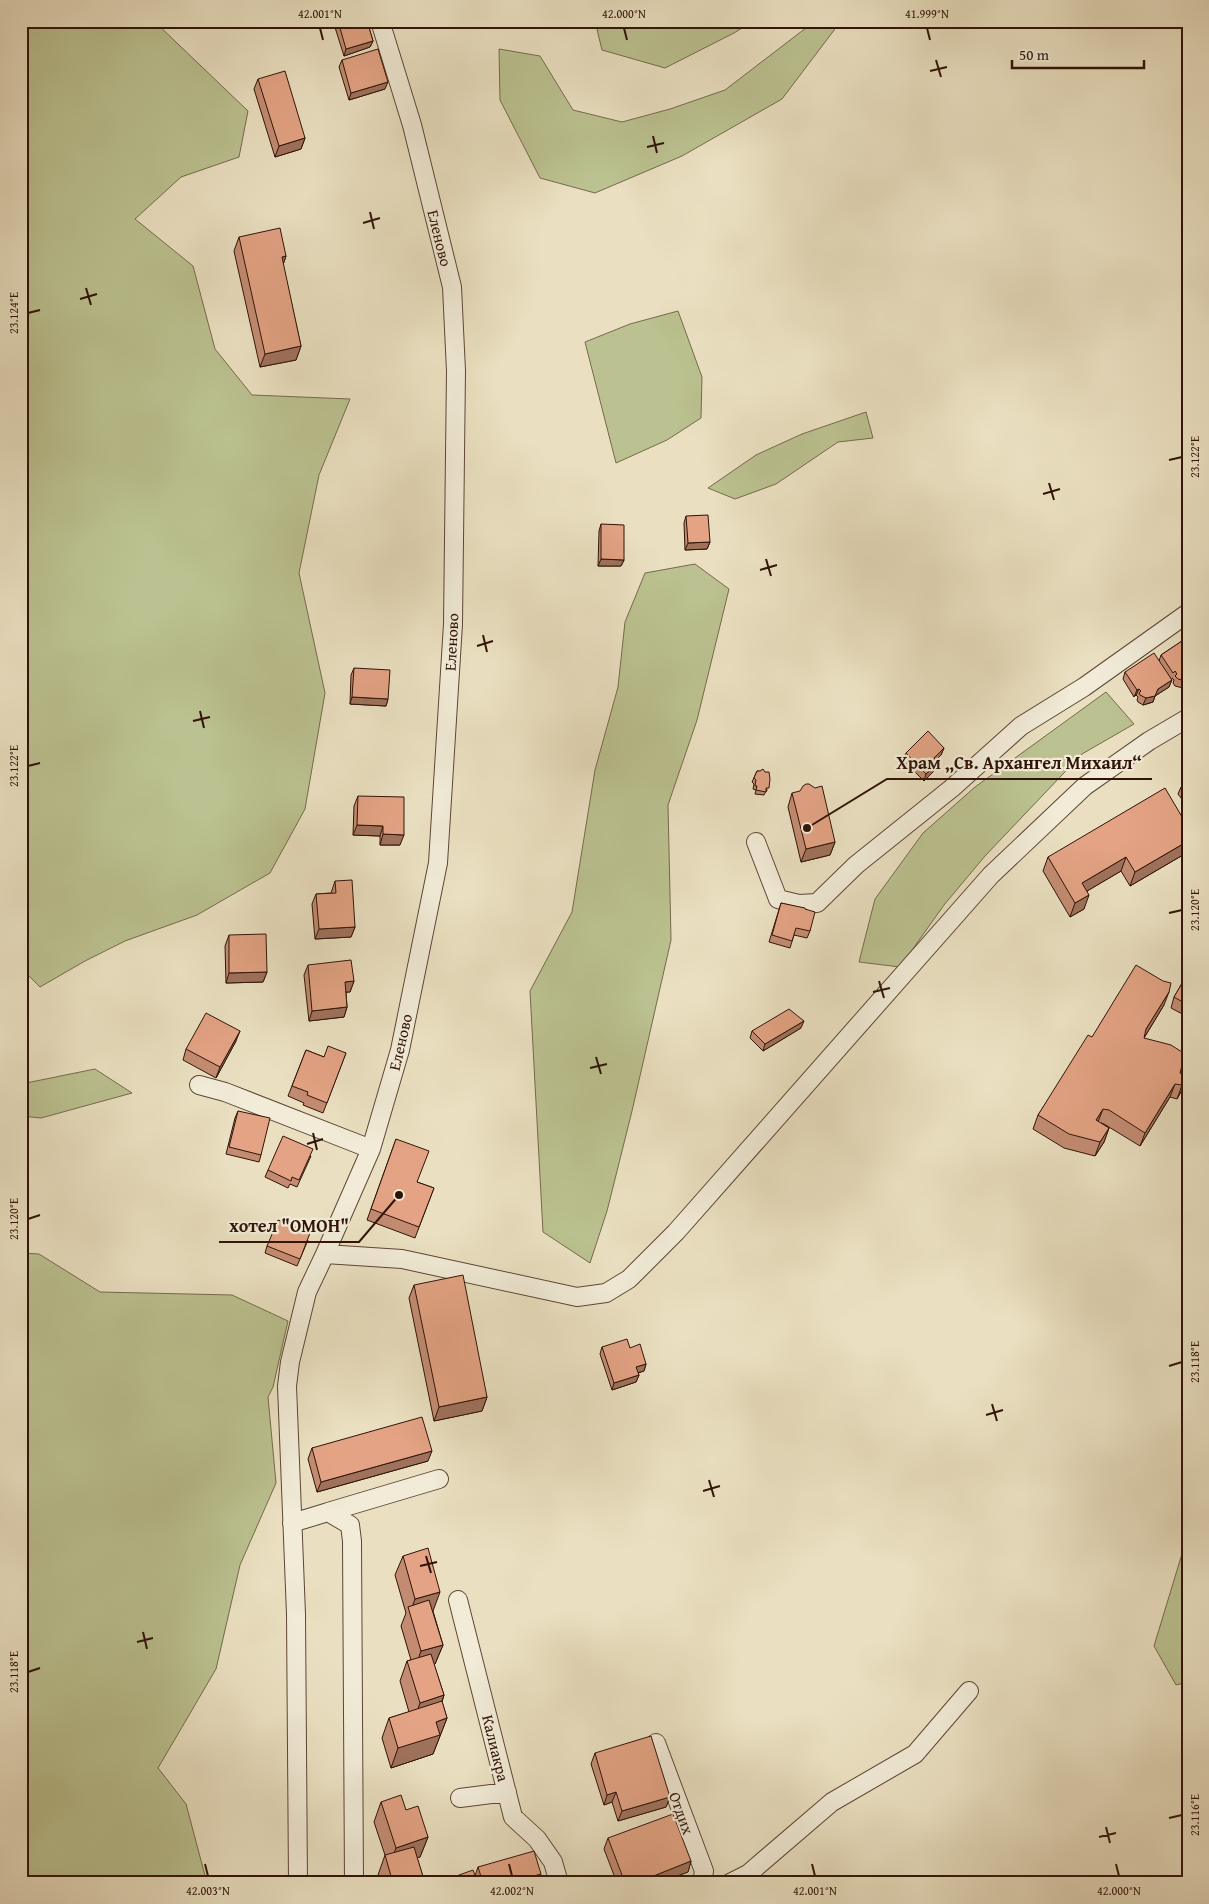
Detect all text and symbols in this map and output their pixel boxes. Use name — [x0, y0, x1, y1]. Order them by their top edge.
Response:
text: 42.001°N — [298, 5, 342, 22]
text: 42.000°N — [602, 5, 646, 22]
text: 41.999°N — [905, 5, 949, 22]
scale bar — [1012, 38, 1144, 70]
text: 50 m — [1019, 44, 1050, 65]
street label: Еленово — [421, 207, 459, 269]
text: 23.124°E — [5, 292, 22, 334]
text: 23.122°E — [1186, 436, 1203, 478]
street label: Еленово — [438, 612, 464, 672]
text: 23.122°E — [5, 745, 22, 787]
callout: Храм „Св. Архангел Михаил“ — [887, 746, 1152, 779]
text: Храм „Св. Архангел Михаил“ — [896, 749, 1142, 776]
text: 23.120°E — [1186, 889, 1203, 931]
street label: Еленово — [382, 1011, 418, 1073]
text: 23.120°E — [5, 1198, 22, 1240]
callout: хотел "ОМОН" — [219, 1209, 359, 1242]
text: хотел "ОМОН" — [229, 1212, 349, 1239]
text: 23.118°E — [1186, 1341, 1203, 1383]
text: 23.118°E — [5, 1651, 22, 1693]
street label: Калиакра — [476, 1712, 516, 1784]
street label: Отдих — [663, 1788, 701, 1838]
text: 23.116°E — [1186, 1794, 1203, 1836]
text: 42.003°N — [186, 1882, 230, 1899]
text: 42.002°N — [490, 1882, 534, 1899]
text: 42.001°N — [793, 1882, 837, 1899]
text: 42.000°N — [1097, 1882, 1141, 1899]

